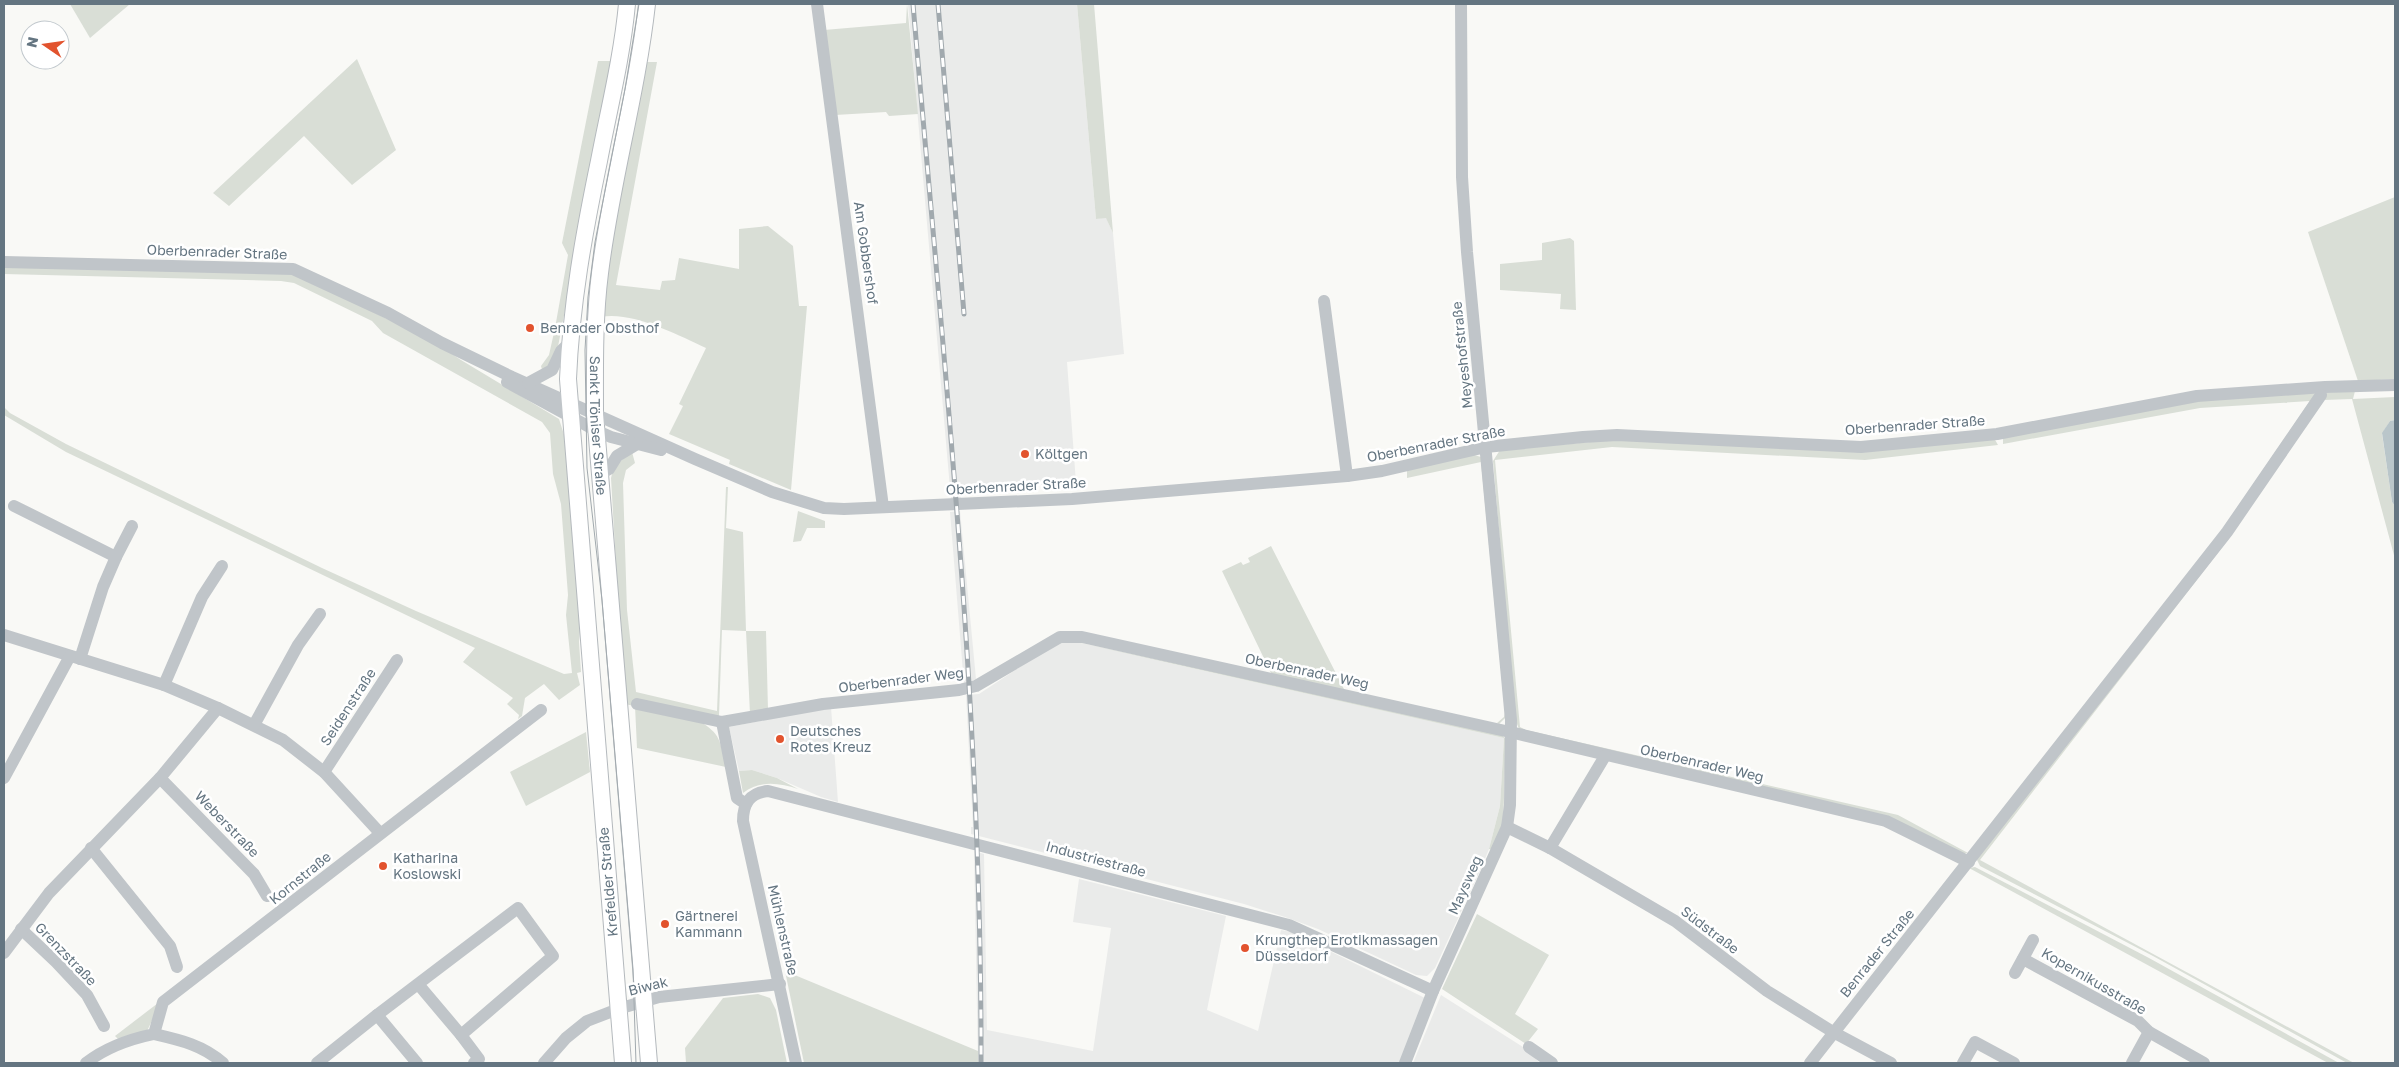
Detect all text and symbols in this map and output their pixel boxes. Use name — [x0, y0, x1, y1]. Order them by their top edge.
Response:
north arrow — [20, 20, 70, 70]
text: N — [22, 35, 41, 49]
street label: Am Gobbershof — [851, 200, 882, 305]
street label: Oberbenrader Straße — [146, 241, 288, 262]
street label: Meyeshofstraße — [1447, 301, 1476, 409]
place label: Benrader Obsthof — [540, 319, 659, 336]
marker: Benrader Obsthof — [524, 322, 536, 334]
street label: Sankt Töniser Straße — [587, 356, 611, 496]
street label: Oberbenrader Straße — [1844, 411, 1986, 438]
street label: Oberbenrader Straße — [1365, 422, 1507, 465]
place label: Költgen — [1035, 445, 1088, 462]
marker: Költgen — [1019, 448, 1031, 460]
street label: Oberbenrader Straße — [945, 473, 1087, 498]
street label: Oberbenrader Weg — [1244, 649, 1371, 692]
street label: Oberbenrader Weg — [837, 663, 965, 696]
street label: Seidenstraße — [316, 665, 379, 749]
place label: Deutsches Rotes Kreuz — [790, 722, 871, 755]
marker: Deutsches Rotes Kreuz — [774, 733, 786, 745]
street label: Oberbenrader Weg — [1639, 740, 1766, 785]
street label: Weberstraße — [191, 787, 263, 860]
street label: Krefelder Straße — [594, 827, 621, 937]
street label: Industriestraße — [1044, 837, 1148, 880]
street label: Kornstraße — [265, 848, 334, 908]
place label: Katharina Koslowski — [393, 849, 461, 882]
street label: Maysweg — [1444, 853, 1485, 917]
marker: Katharina Koslowski — [377, 860, 389, 872]
street label: Mühlenstraße — [765, 883, 802, 977]
street label: Südstraße — [1678, 902, 1743, 957]
street label: Benrader Straße — [1836, 905, 1917, 1000]
place label: Gärtnerei Kammann — [675, 907, 742, 940]
street label: Grenzstraße — [32, 918, 101, 989]
marker: Gärtnerei Kammann — [659, 918, 671, 930]
place label: Krungthep Erotikmassagen Düsseldorf — [1255, 931, 1438, 964]
marker: Krungthep Erotikmassagen Düsseldorf — [1239, 942, 1251, 954]
street label: Kopernikusstraße — [2039, 944, 2150, 1018]
street label: Biwak — [626, 972, 669, 999]

